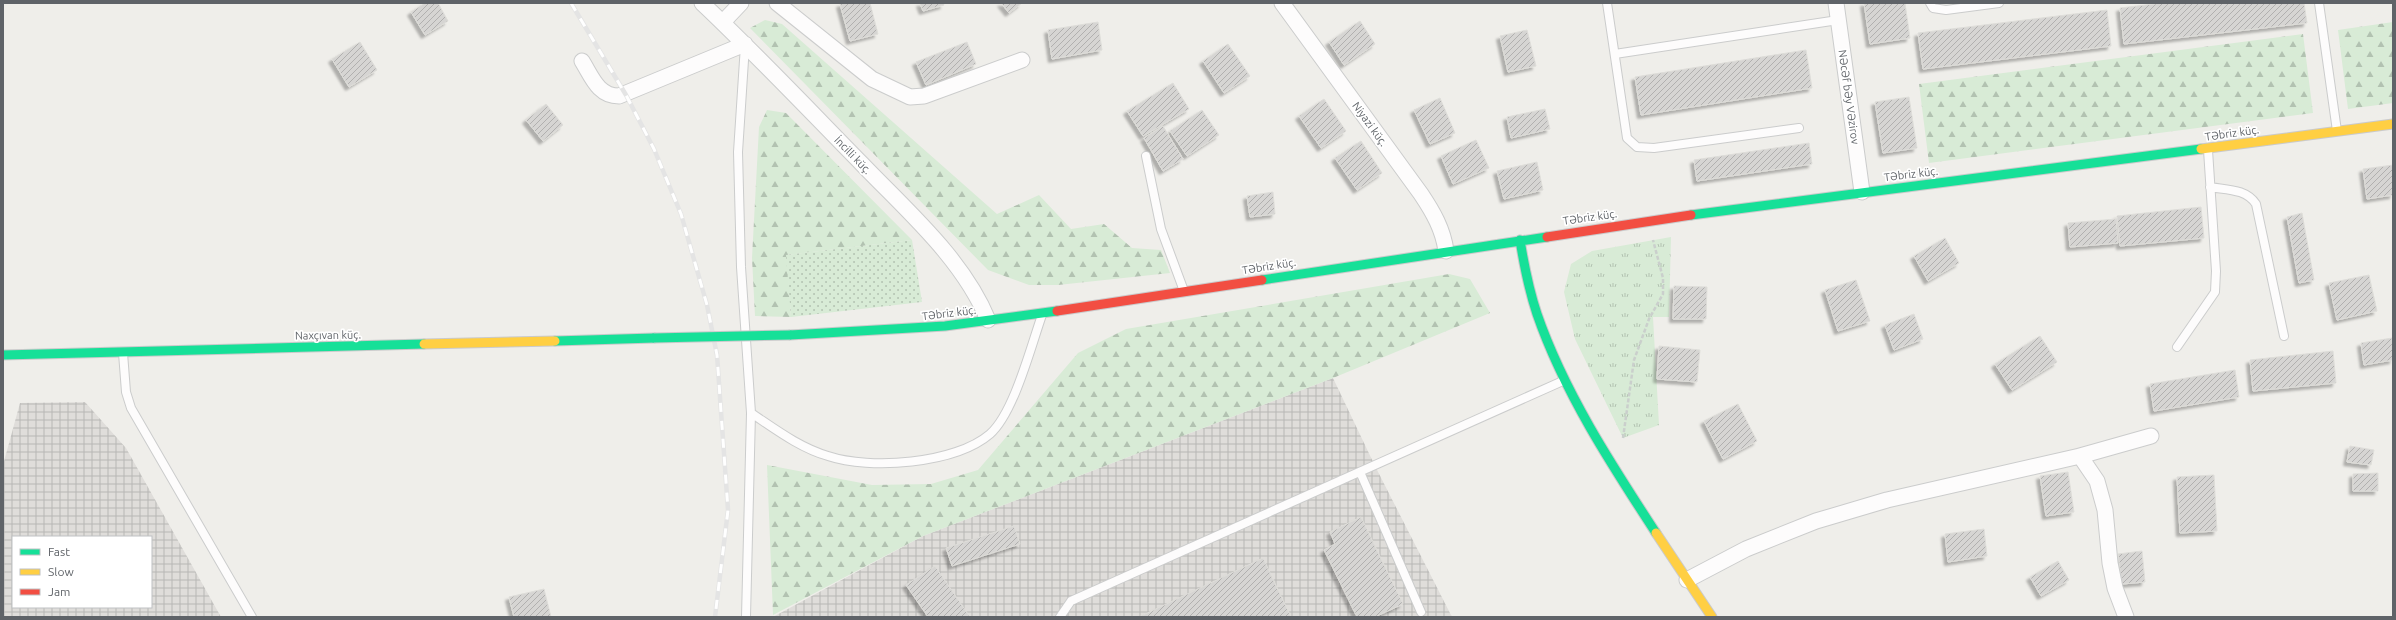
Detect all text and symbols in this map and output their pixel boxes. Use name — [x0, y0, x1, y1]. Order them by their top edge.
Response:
street label: Nəcəf bəy Vəzirov — [1836, 49, 1862, 146]
street label: Niyazi küç. — [1350, 100, 1390, 148]
street label: Təbriz küç. — [2204, 123, 2260, 143]
street label: İncilli küç. — [832, 134, 874, 176]
street label: Təbriz küç. — [1883, 165, 1939, 183]
street label: Təbriz küç. — [1562, 207, 1618, 227]
street label: Təbriz küç. — [1241, 256, 1297, 276]
street label: Təbriz küç. — [921, 304, 977, 322]
street label: Naxçıvan küç. — [295, 328, 361, 342]
legend — [12, 536, 152, 608]
text: Fast — [48, 545, 70, 558]
text: Slow — [48, 565, 74, 578]
text: Jam — [48, 585, 70, 598]

